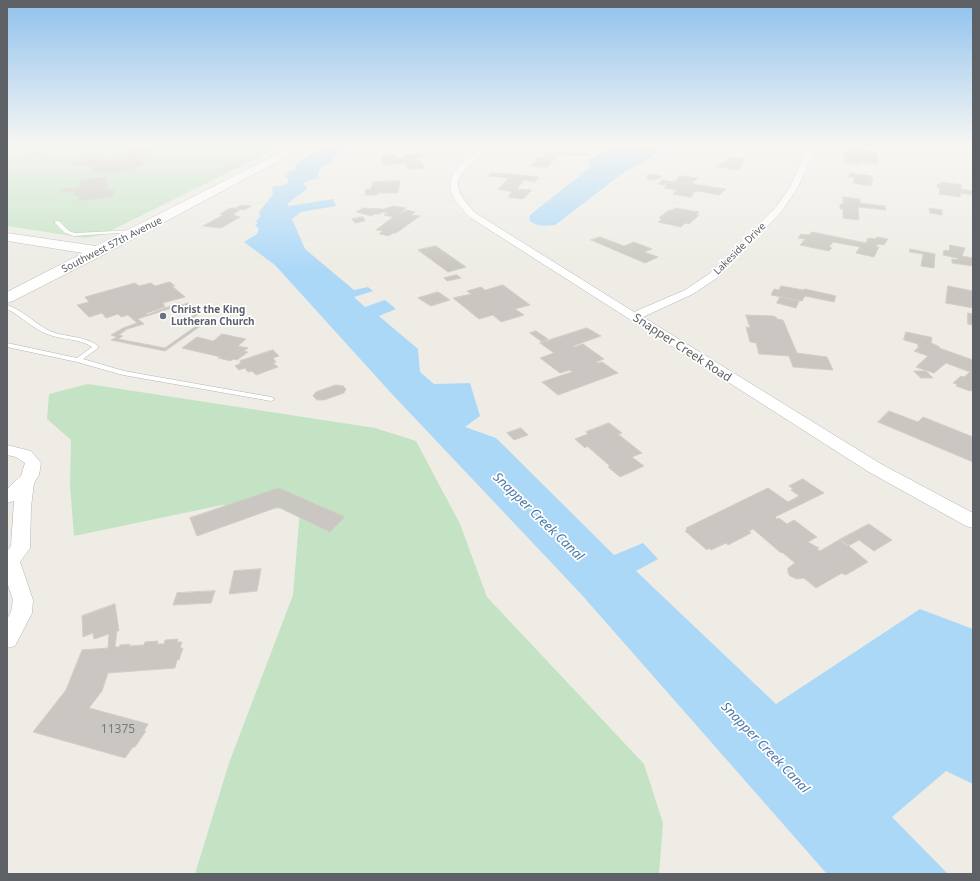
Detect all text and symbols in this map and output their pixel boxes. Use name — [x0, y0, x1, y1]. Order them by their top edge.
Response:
street label: Southwest 57th Avenue — [60, 214, 164, 276]
street label: Lakeside Drive — [712, 221, 768, 277]
place label: Christ the King Lutheran Church — [171, 304, 255, 328]
marker: Christ the King Lutheran Church — [158, 311, 168, 321]
street label: Snapper Creek Road — [630, 311, 734, 385]
water label: Snapper Creek Canal — [489, 470, 587, 564]
water label: Snapper Creek Canal — [718, 699, 812, 797]
house number: 11375 — [101, 723, 135, 737]

